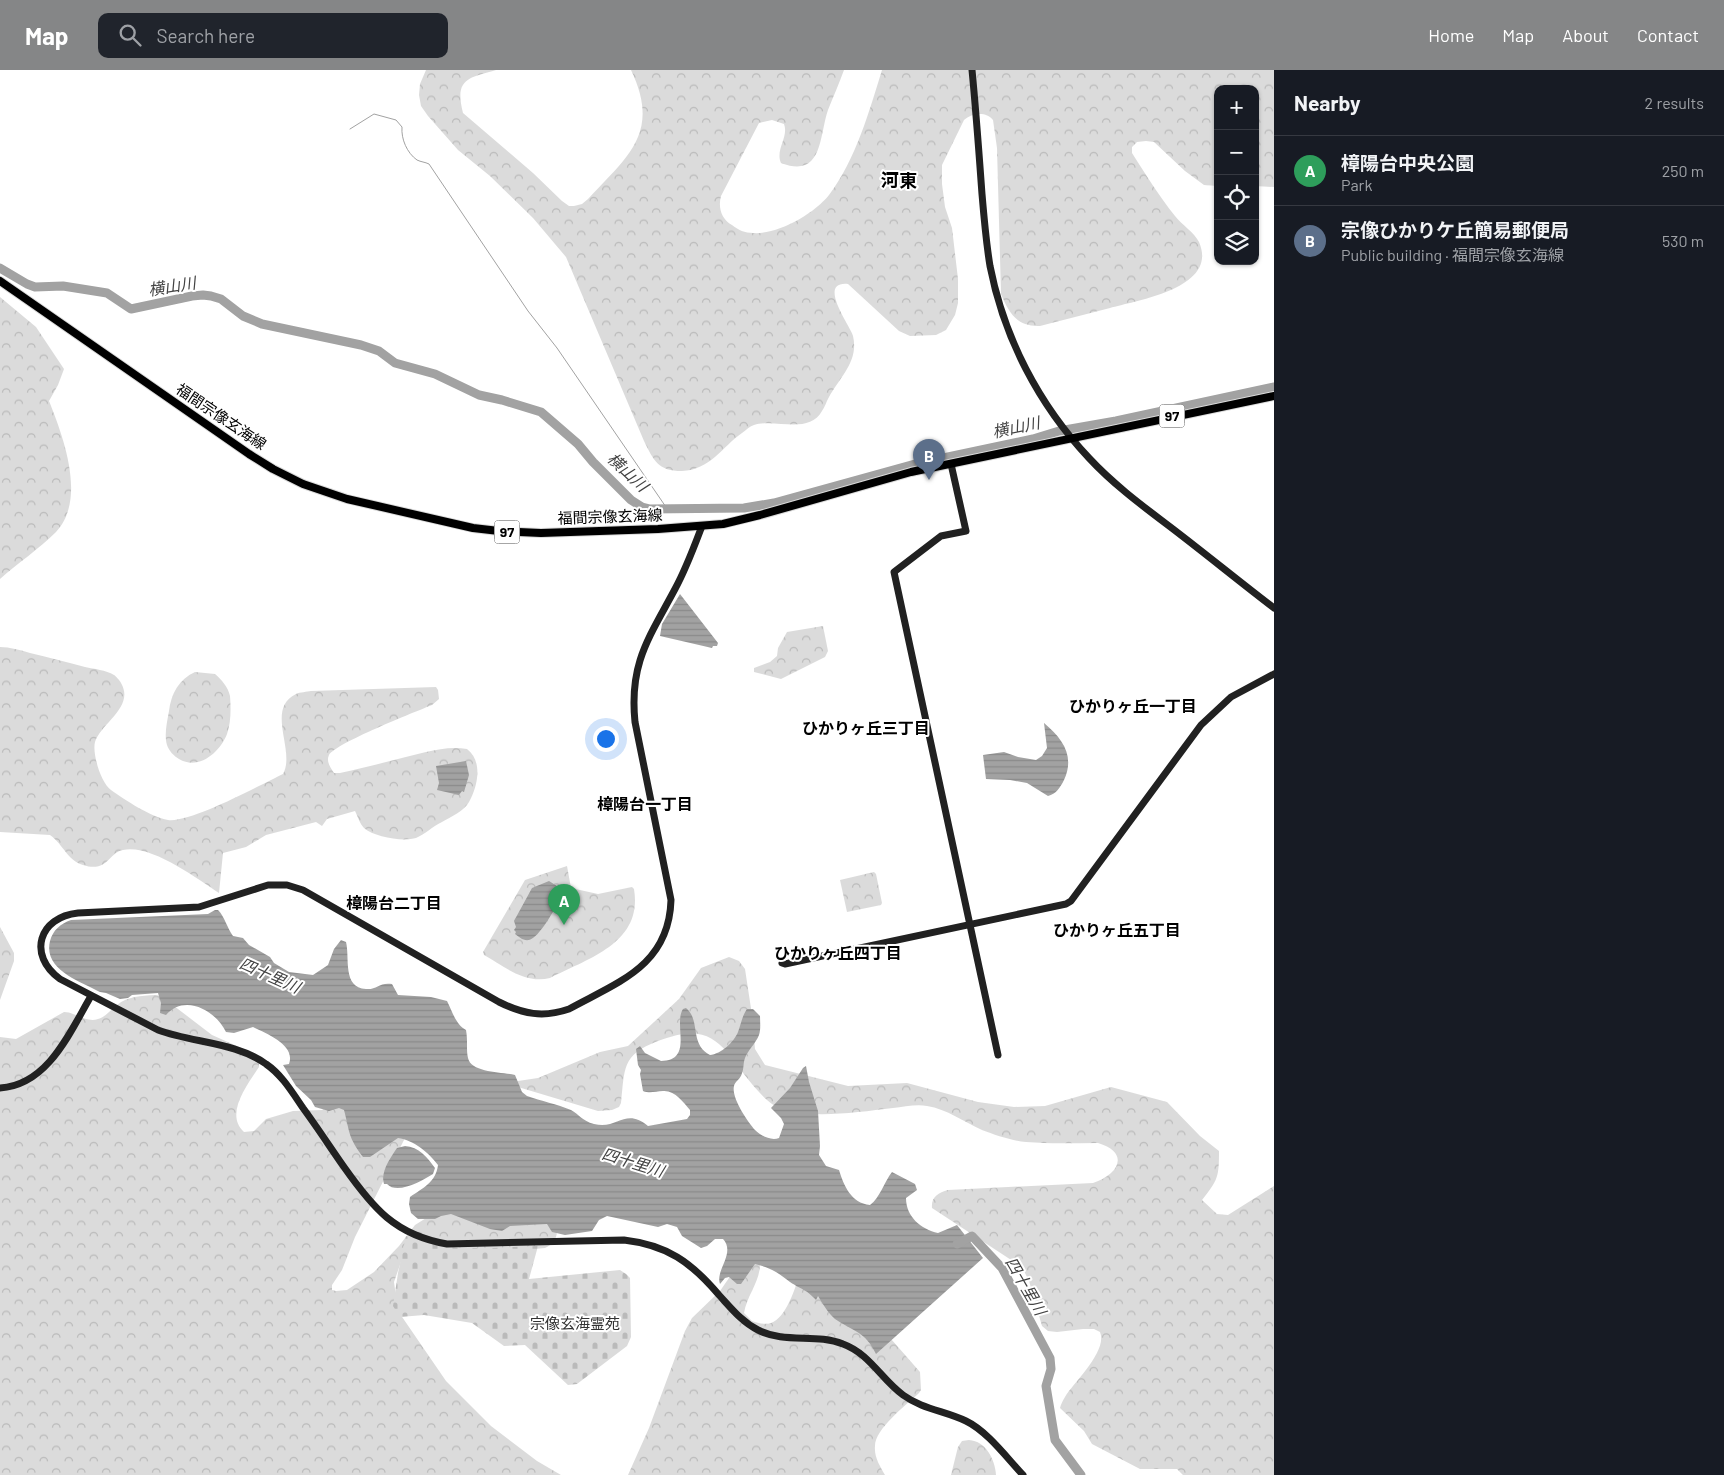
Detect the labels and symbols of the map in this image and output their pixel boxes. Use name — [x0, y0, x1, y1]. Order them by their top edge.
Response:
district label: 河東 — [881, 169, 917, 191]
water label: 横山川 — [147, 272, 199, 299]
street label: 福間宗像玄海線 — [173, 379, 270, 453]
road number: 97 — [1160, 404, 1184, 428]
water label: 横山川 — [990, 412, 1043, 441]
pin: B — [913, 439, 945, 480]
water label: 横山川 — [604, 448, 654, 496]
street label: 福間宗像玄海線 — [557, 505, 663, 527]
road number: 97 — [494, 521, 520, 544]
district label: ひかりヶ丘一丁目 — [1069, 696, 1197, 715]
district label: ひかりヶ丘三丁目 — [802, 718, 930, 737]
your location — [593, 726, 619, 752]
district label: 樟陽台一丁目 — [597, 794, 693, 813]
pin: A — [548, 884, 580, 925]
district label: 樟陽台二丁目 — [346, 893, 442, 912]
district label: ひかりヶ丘五丁目 — [1053, 920, 1181, 939]
district label: ひかりヶ丘四丁目 — [774, 943, 902, 962]
water label: 四十里川 — [237, 953, 305, 997]
water label: 四十里川 — [600, 1143, 668, 1181]
water label: 四十里川 — [1002, 1253, 1052, 1320]
park label: 宗像玄海霊苑 — [530, 1314, 620, 1332]

